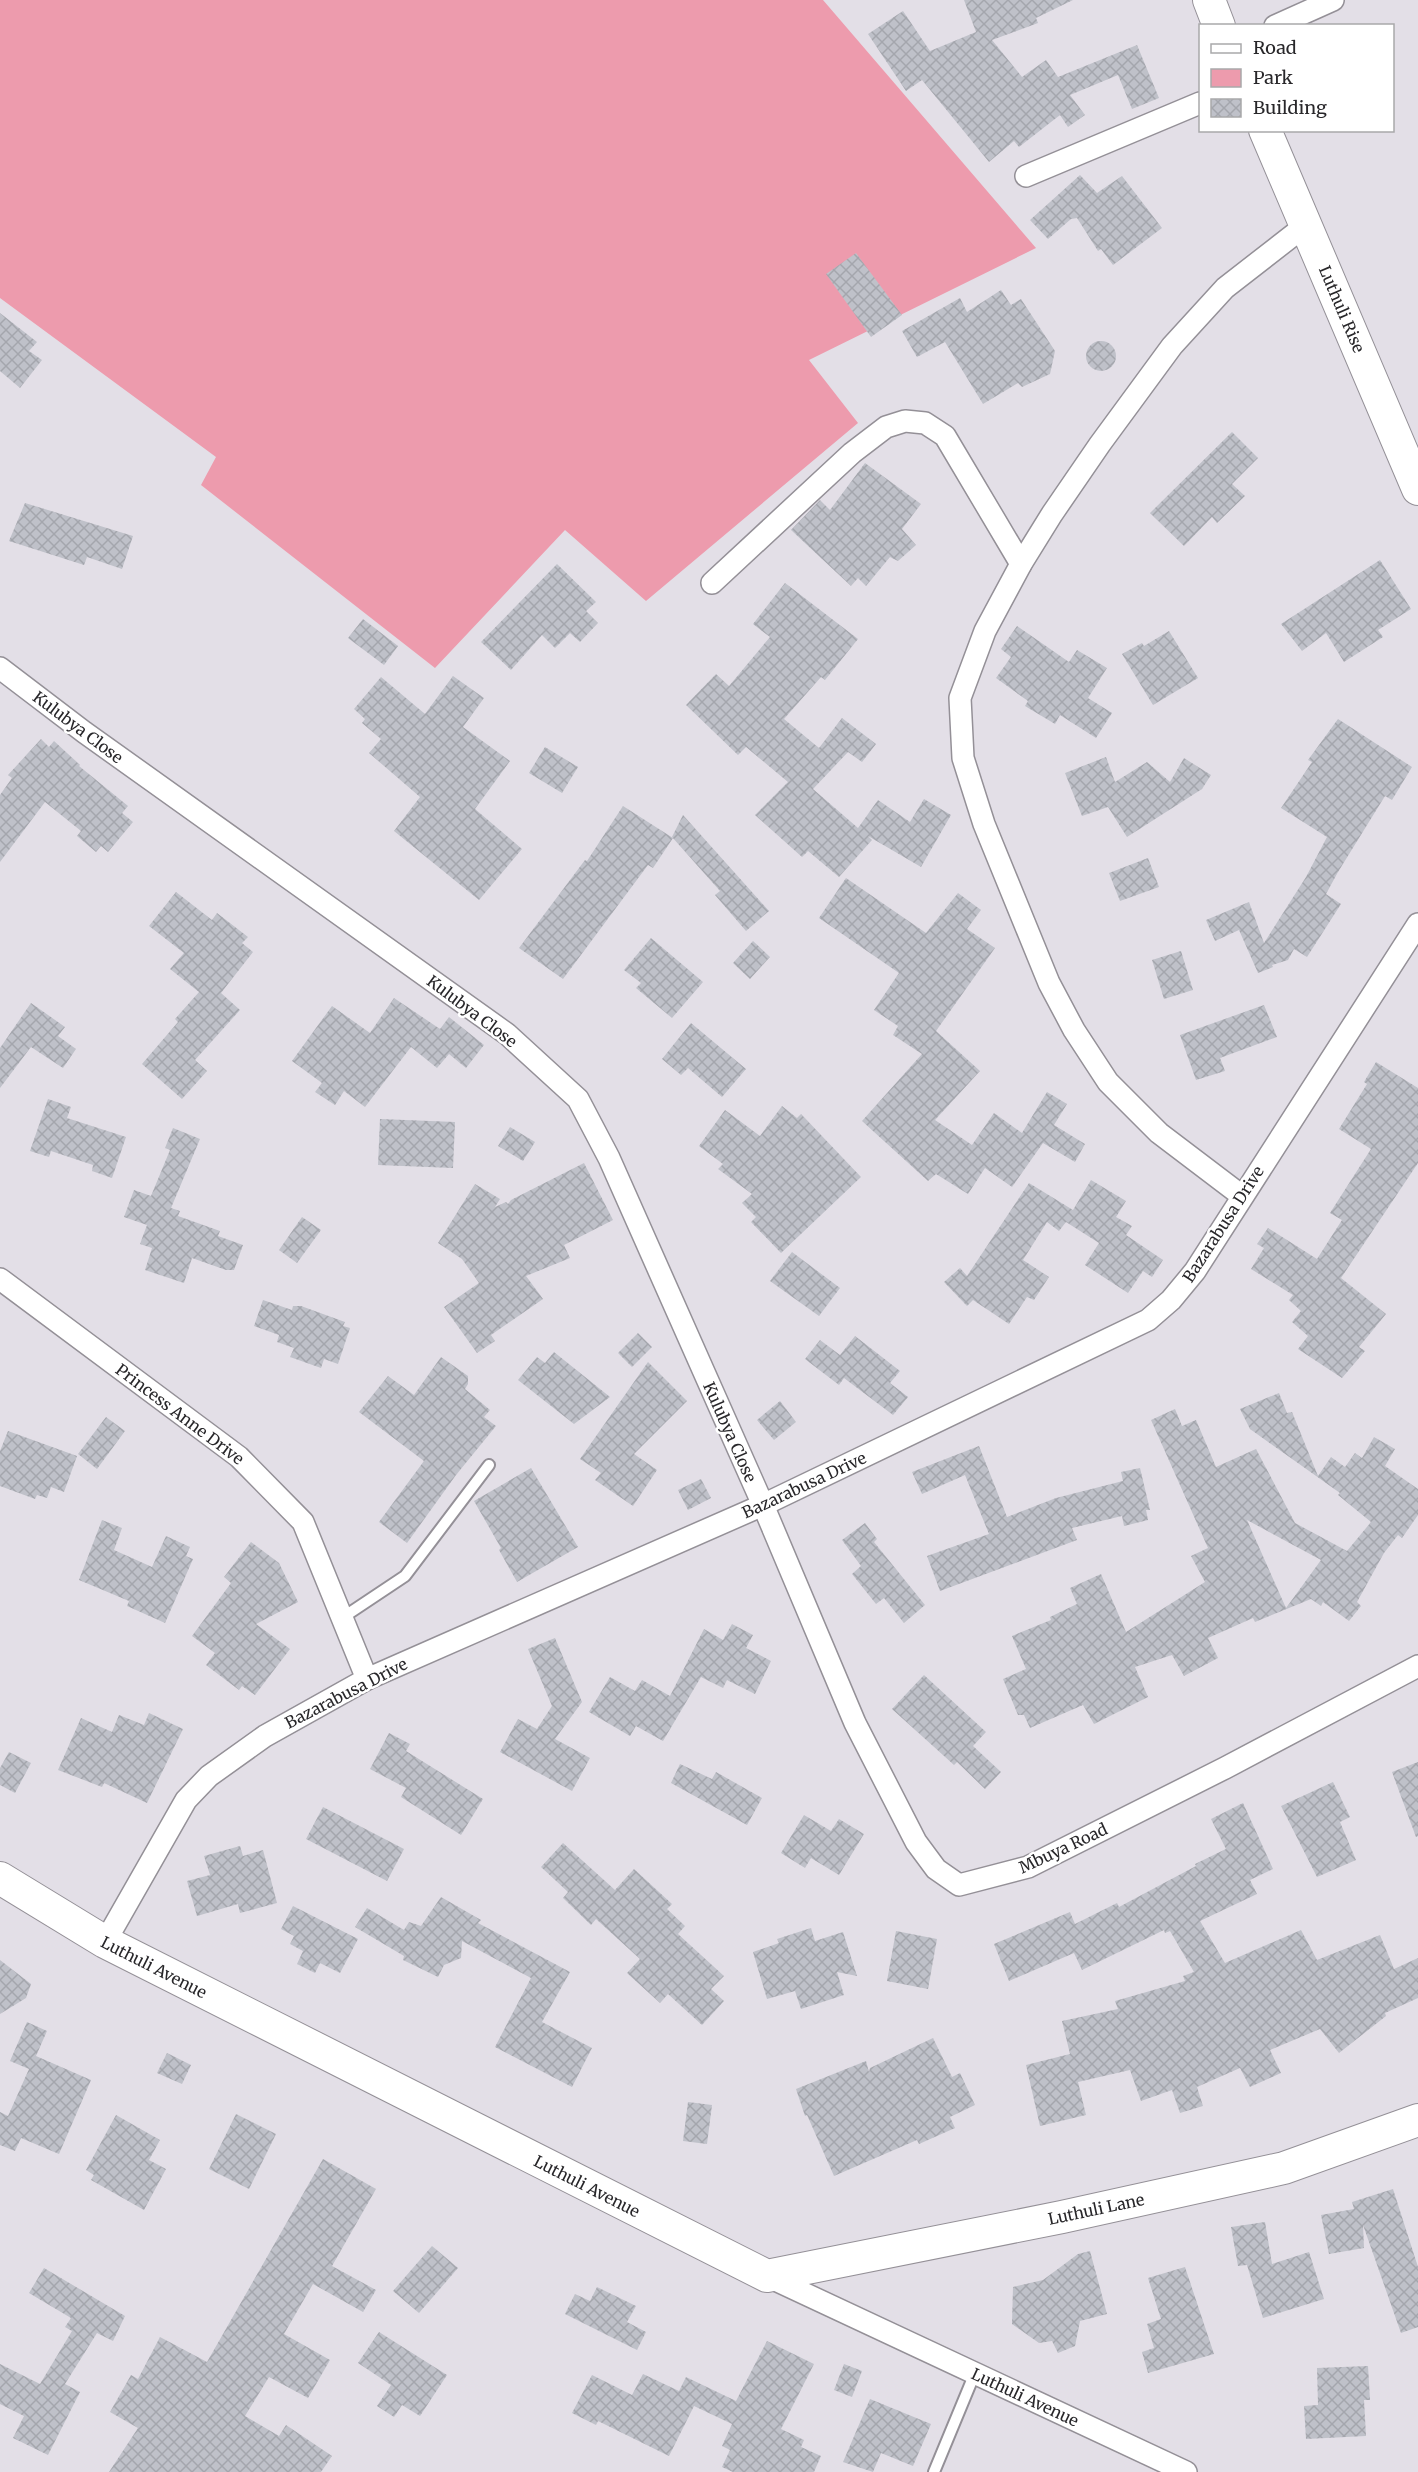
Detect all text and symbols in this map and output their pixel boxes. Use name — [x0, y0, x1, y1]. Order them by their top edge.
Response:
legend — [1199, 24, 1394, 132]
text: Road — [1253, 36, 1297, 59]
text: Park — [1253, 66, 1294, 89]
text: Building — [1253, 96, 1327, 119]
street label: Luthuli Rise — [1315, 263, 1369, 355]
street label: Kulubya Close — [29, 687, 127, 767]
street label: Kulubya Close — [423, 971, 521, 1051]
street label: Bazarabusa Drive — [1178, 1162, 1268, 1286]
street label: Princess Anne Drive — [112, 1359, 248, 1469]
street label: Kulubya Close — [699, 1379, 761, 1485]
street label: Bazarabusa Drive — [739, 1448, 869, 1522]
street label: Bazarabusa Drive — [282, 1654, 410, 1732]
street label: Mbuya Road — [1015, 1819, 1111, 1877]
street label: Luthuli Avenue — [98, 1932, 210, 2002]
street label: Luthuli Avenue — [531, 2151, 643, 2221]
street label: Luthuli Lane — [1046, 2189, 1146, 2229]
street label: Luthuli Avenue — [968, 2363, 1082, 2431]

